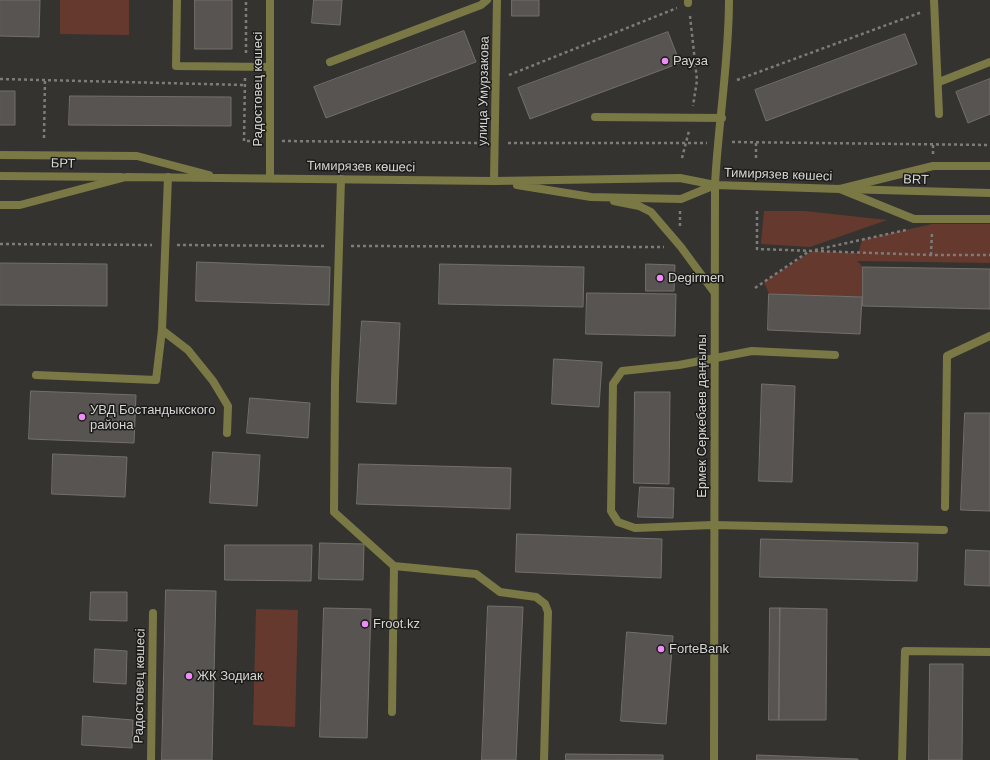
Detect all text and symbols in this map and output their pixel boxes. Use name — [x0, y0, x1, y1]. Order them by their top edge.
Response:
street label: Радостовец көшесі — [250, 32, 266, 146]
street label: улица Умурзакова — [475, 36, 493, 146]
place label: Рауза — [673, 53, 708, 69]
marker: Рауза — [660, 56, 670, 66]
street label: БРТ — [51, 156, 75, 172]
street label: Тимирязев көшесі — [307, 158, 415, 176]
street label: Тимирязев көшесі — [724, 165, 832, 185]
street label: BRT — [903, 172, 929, 188]
place label: Degirmen — [668, 270, 724, 286]
marker: Degirmen — [655, 273, 665, 283]
street label: Ермек Серкебаев даңғылы — [694, 334, 710, 498]
place label: УВД Бостандыкского района — [90, 402, 216, 433]
marker: УВД Бостандыкского района — [77, 412, 87, 422]
place label: Froot.kz — [373, 616, 420, 632]
marker: Froot.kz — [360, 619, 370, 629]
street label: Радостовец көшесі — [131, 628, 149, 744]
place label: ForteBank — [669, 641, 729, 657]
marker: ForteBank — [656, 644, 666, 654]
place label: ЖК Зодиак — [197, 668, 263, 684]
marker: ЖК Зодиак — [184, 671, 194, 681]

